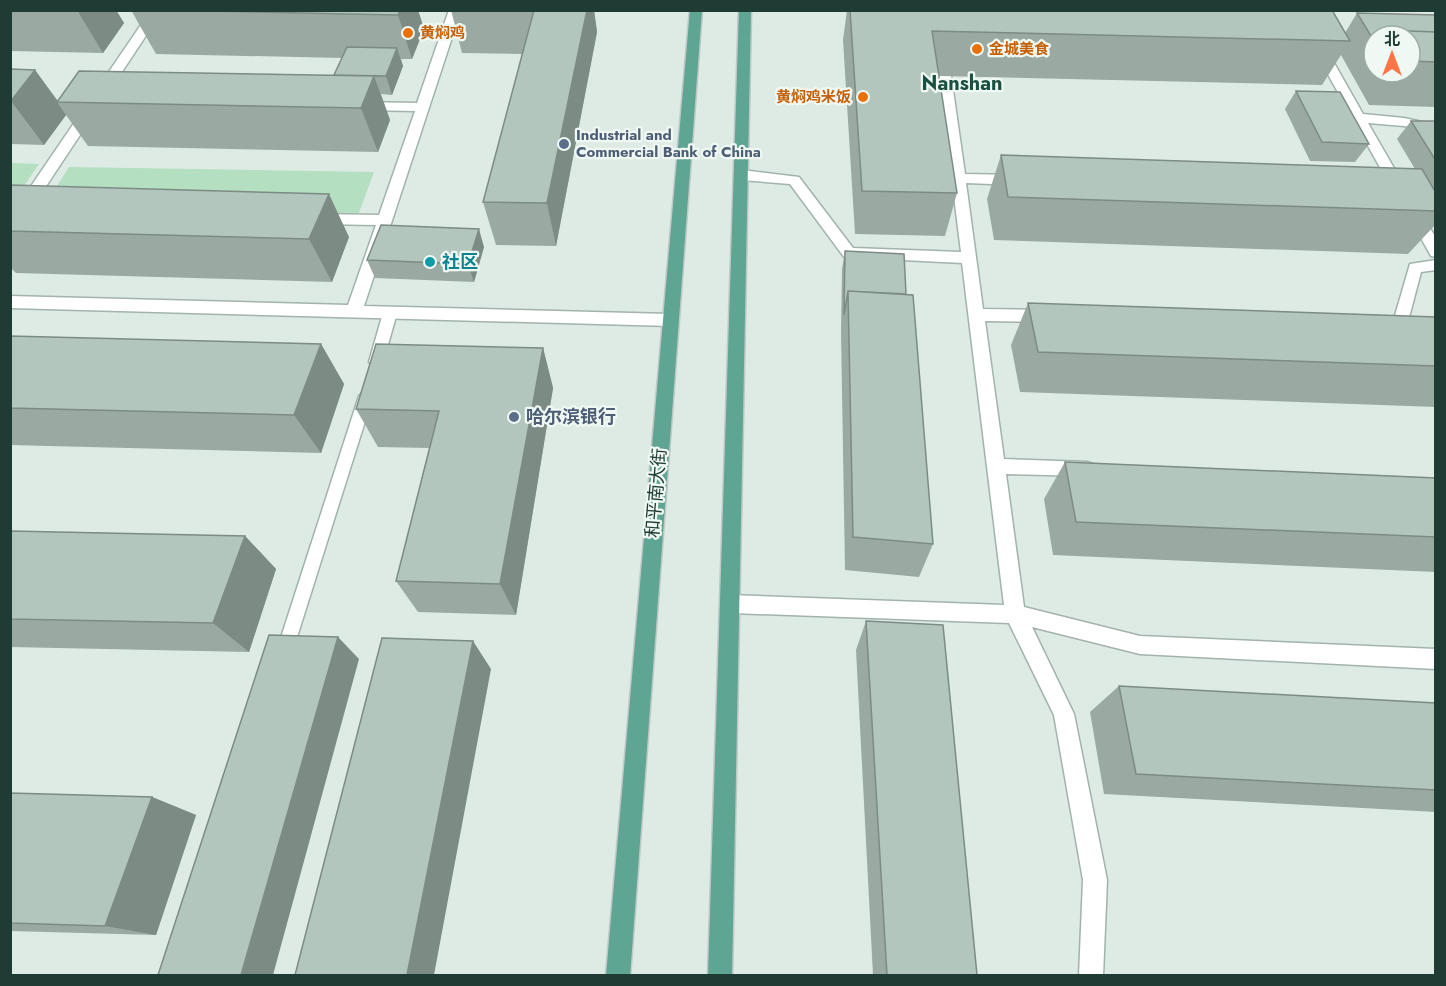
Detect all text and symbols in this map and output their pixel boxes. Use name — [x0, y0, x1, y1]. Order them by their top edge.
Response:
place label: 黄焖鸡 — [420, 22, 465, 44]
north arrow — [1362, 24, 1422, 84]
marker: 黄焖鸡 — [401, 26, 415, 40]
text: 北 — [1384, 28, 1400, 51]
place label: 金城美食 — [989, 38, 1049, 60]
marker: 金城美食 — [970, 42, 984, 56]
district label: Nanshan — [922, 69, 1002, 98]
place label: 黄焖鸡米饭 — [776, 86, 851, 108]
marker: 黄焖鸡米饭 — [856, 90, 870, 104]
place label: Industrial and Commercial Bank of China — [576, 124, 761, 163]
marker: Industrial and Commercial Bank of China — [557, 137, 571, 151]
place label: 社区 — [442, 249, 478, 275]
marker: 社区 — [423, 255, 437, 269]
place label: 哈尔滨银行 — [526, 404, 616, 430]
marker: 哈尔滨银行 — [507, 410, 521, 424]
street label: 和平南大街 — [639, 447, 673, 539]

